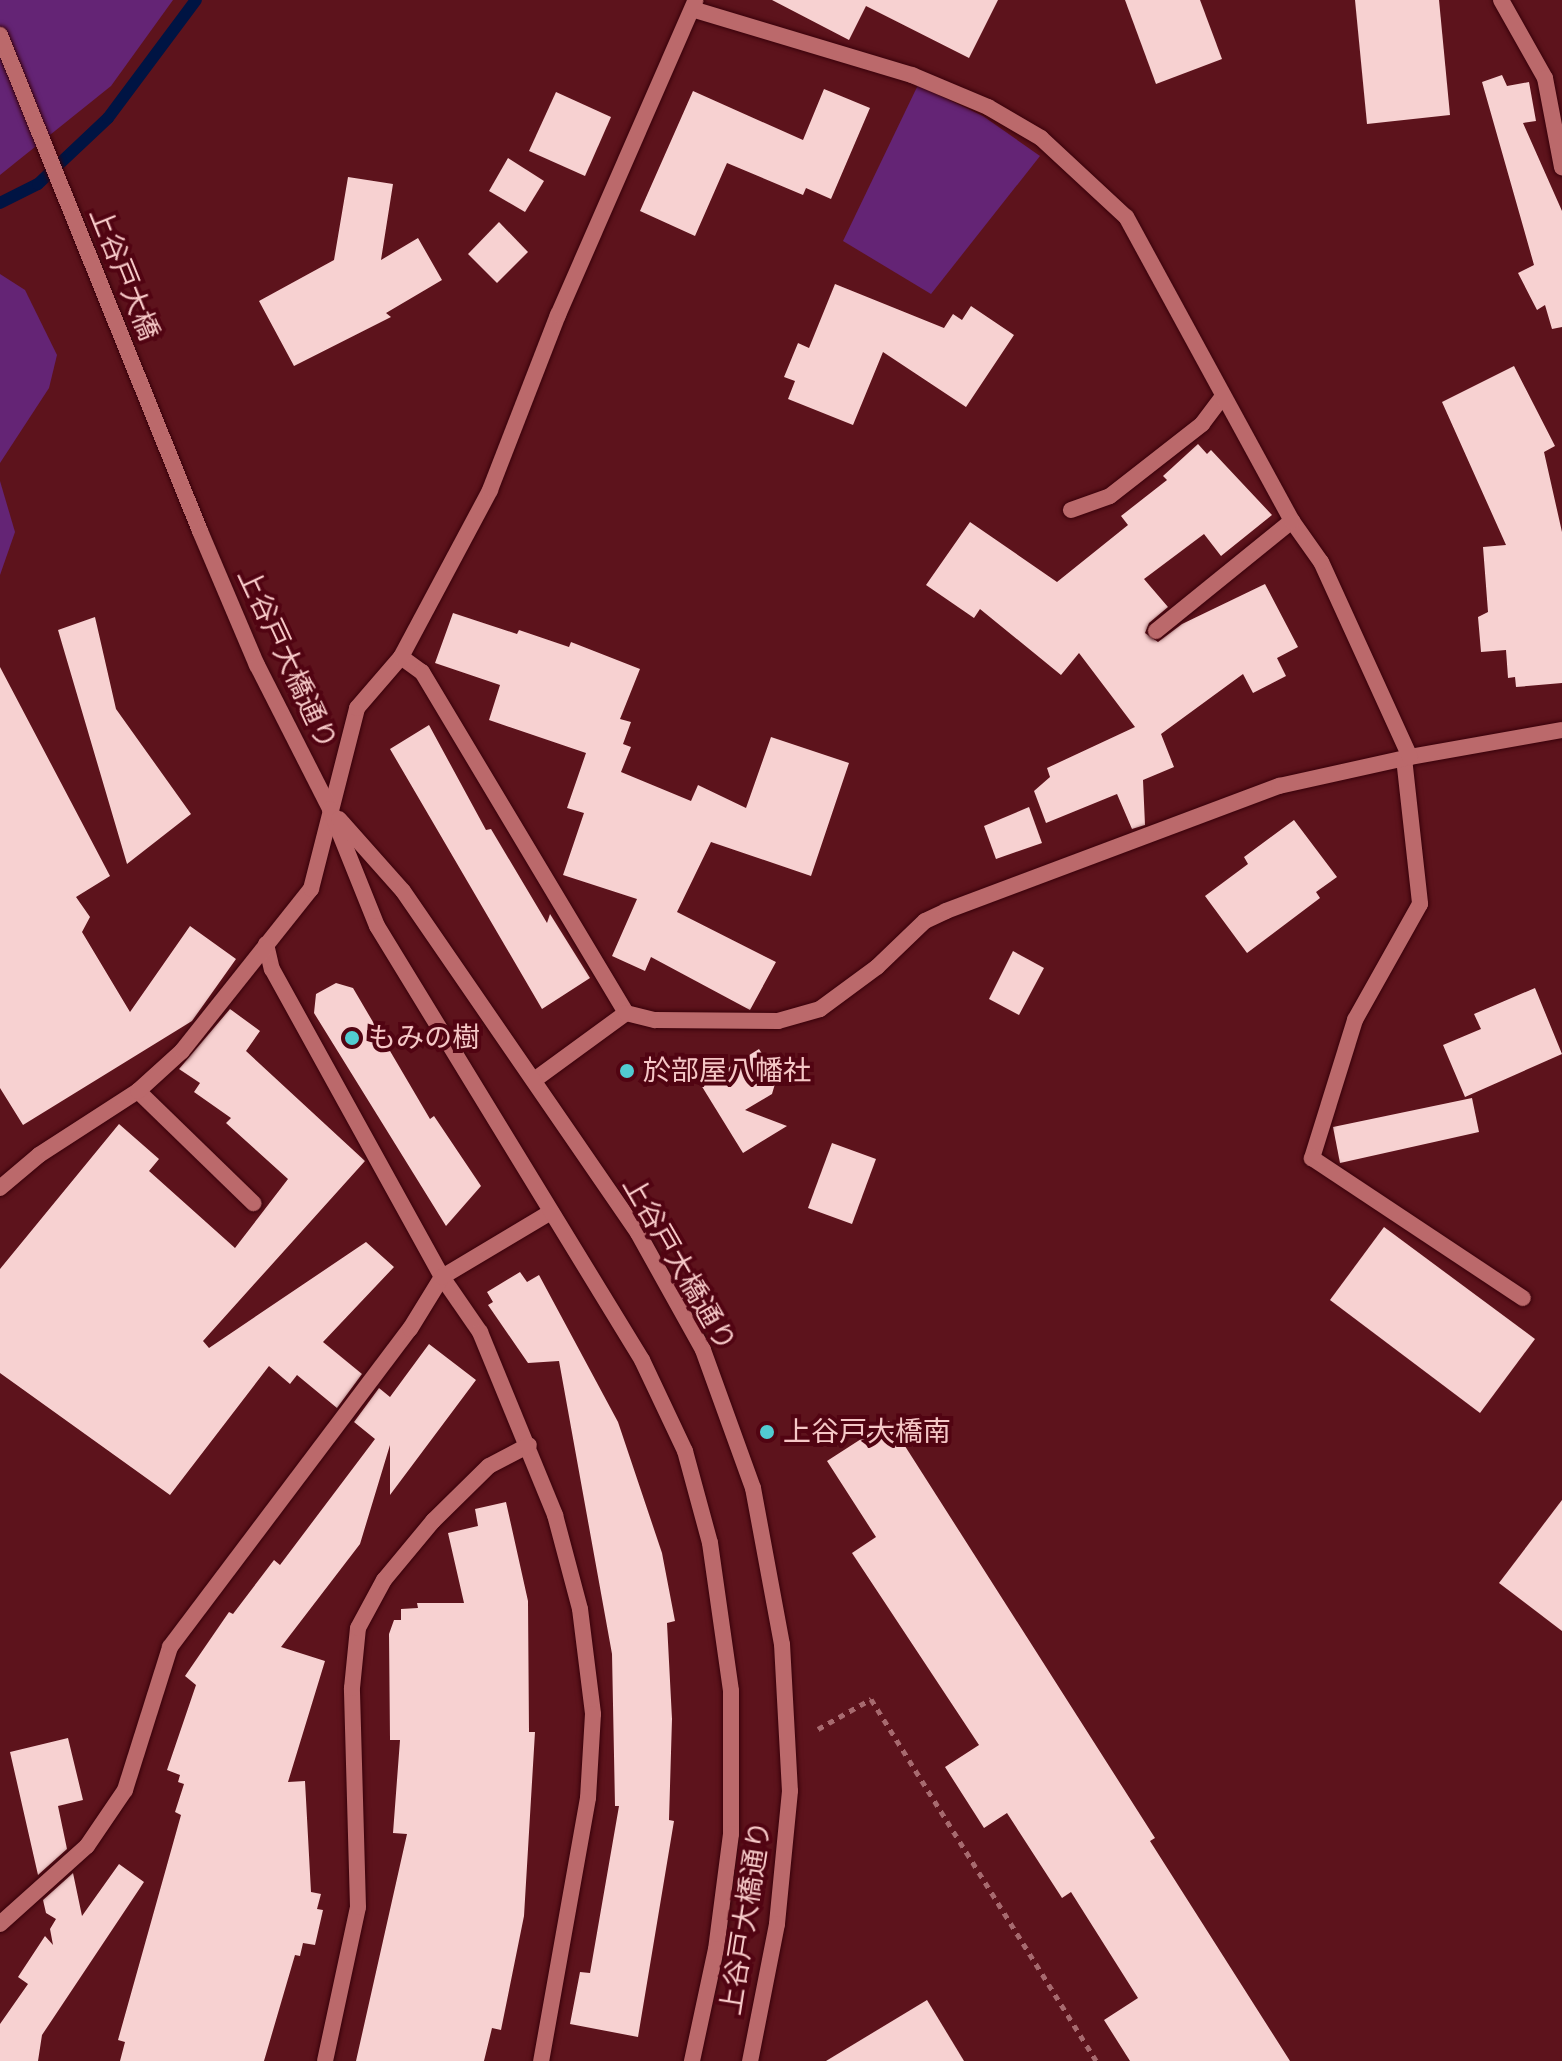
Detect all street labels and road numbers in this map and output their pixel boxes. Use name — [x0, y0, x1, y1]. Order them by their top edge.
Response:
street label: 上谷戸大橋 — [82, 203, 166, 345]
street label: 上谷戸大橋通り — [230, 563, 344, 755]
street label: 上谷戸大橋通り — [615, 1171, 743, 1357]
street label: 上谷戸大橋通り — [714, 1819, 778, 2017]

